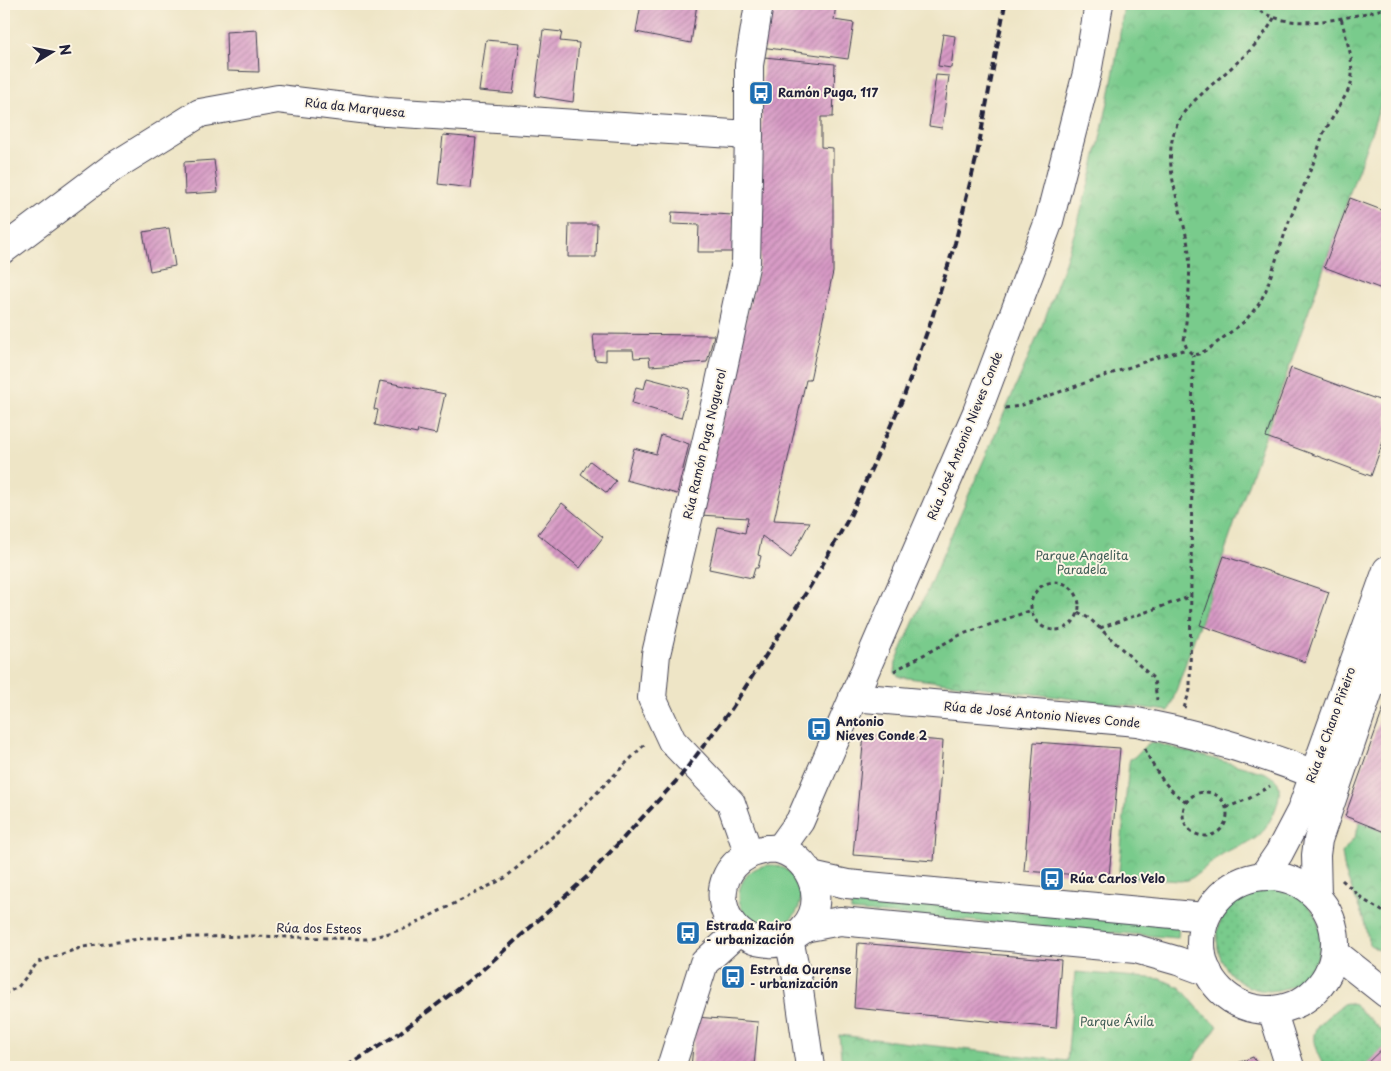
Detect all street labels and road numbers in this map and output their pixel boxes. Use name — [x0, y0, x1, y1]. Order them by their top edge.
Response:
street label: Rúa da Marquesa — [304, 93, 407, 121]
street label: Rúa José Antonio Nieves Conde — [922, 348, 1006, 523]
street label: Rúa Ramón Puga Noguerol — [678, 367, 730, 521]
street label: Rúa de Chano Piñeiro — [1301, 664, 1359, 785]
street label: Rúa de José Antonio Nieves Conde — [943, 696, 1141, 732]
street label: Rúa dos Esteos — [276, 918, 362, 938]

